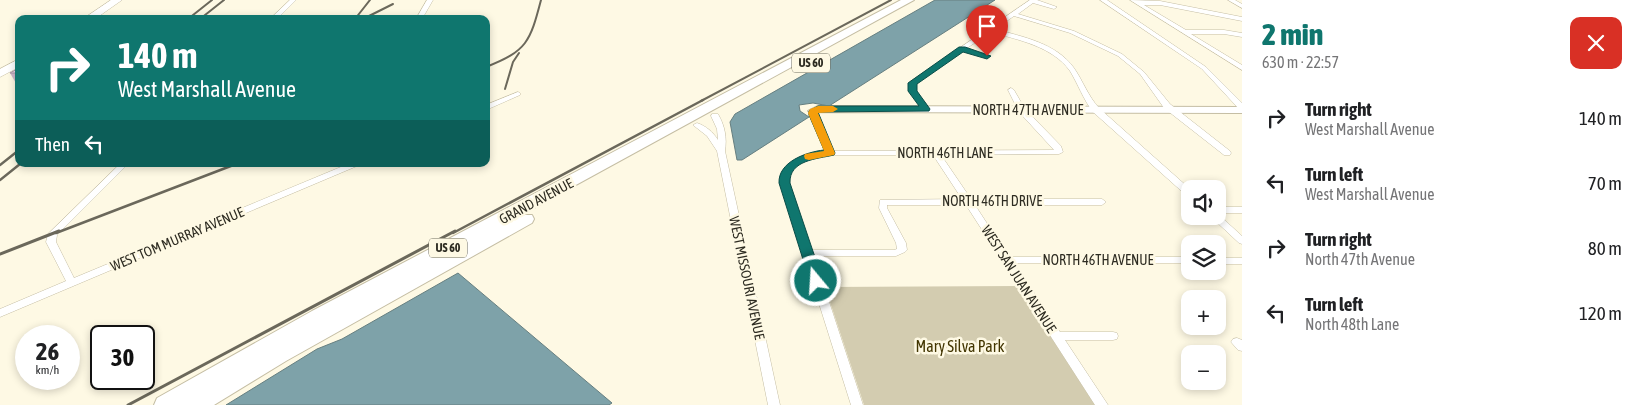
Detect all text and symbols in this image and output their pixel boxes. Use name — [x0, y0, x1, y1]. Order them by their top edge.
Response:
pin — [966, 5, 1008, 56]
icon: arrive — [973, 12, 1001, 40]
text: 2 min — [1262, 17, 1323, 51]
button: close — [1570, 17, 1622, 69]
icon: right — [35, 35, 100, 100]
text: 140 m — [118, 35, 197, 75]
text: 630 m · 22:57 — [1262, 53, 1339, 71]
road number: US 60 — [792, 54, 830, 72]
text: West Marshall Avenue — [118, 76, 296, 102]
text: Turn right — [1305, 98, 1372, 120]
street label: NORTH 47TH AVENUE — [973, 102, 1083, 118]
icon: right — [1262, 104, 1290, 132]
text: 140 m — [1579, 107, 1622, 129]
text: West Marshall Avenue — [1305, 120, 1435, 138]
icon: left — [80, 130, 108, 158]
text: Then — [35, 133, 70, 155]
street label: NORTH 46TH LANE — [897, 145, 993, 161]
text: Turn left — [1305, 163, 1363, 185]
icon: left — [1262, 169, 1290, 197]
text: 70 m — [1588, 172, 1622, 194]
street label: GRAND AVENUE — [496, 175, 576, 227]
map controls — [1181, 180, 1226, 390]
button: sound — [1181, 180, 1226, 225]
text: West Marshall Avenue — [1305, 185, 1435, 203]
street label: NORTH 46TH DRIVE — [942, 193, 1042, 209]
street label: WEST TOM MURRAY AVENUE — [108, 204, 246, 274]
street label: WEST MISSOURI AVENUE — [726, 215, 768, 341]
street label: WEST SAN JUAN AVENUE — [978, 222, 1060, 336]
text: Turn right — [1305, 228, 1372, 250]
icon: right — [1262, 234, 1290, 262]
button: layers — [1181, 235, 1226, 280]
text: 80 m — [1588, 237, 1622, 259]
road number: US 60 — [429, 238, 467, 258]
text: North 47th Avenue — [1305, 250, 1415, 268]
street label: NORTH 46TH AVENUE — [1043, 252, 1153, 268]
position arrow — [789, 254, 841, 306]
button: + — [1181, 290, 1226, 335]
text: Turn left — [1305, 293, 1363, 315]
icon: left — [1262, 299, 1290, 327]
text: 120 m — [1579, 302, 1622, 324]
text: North 48th Lane — [1305, 315, 1399, 333]
speed limit sign: 30 — [90, 325, 155, 390]
text: 26 — [36, 337, 59, 365]
park label: Mary Silva Park — [916, 337, 1004, 356]
button: − — [1181, 345, 1226, 390]
text: km/h — [36, 363, 59, 377]

